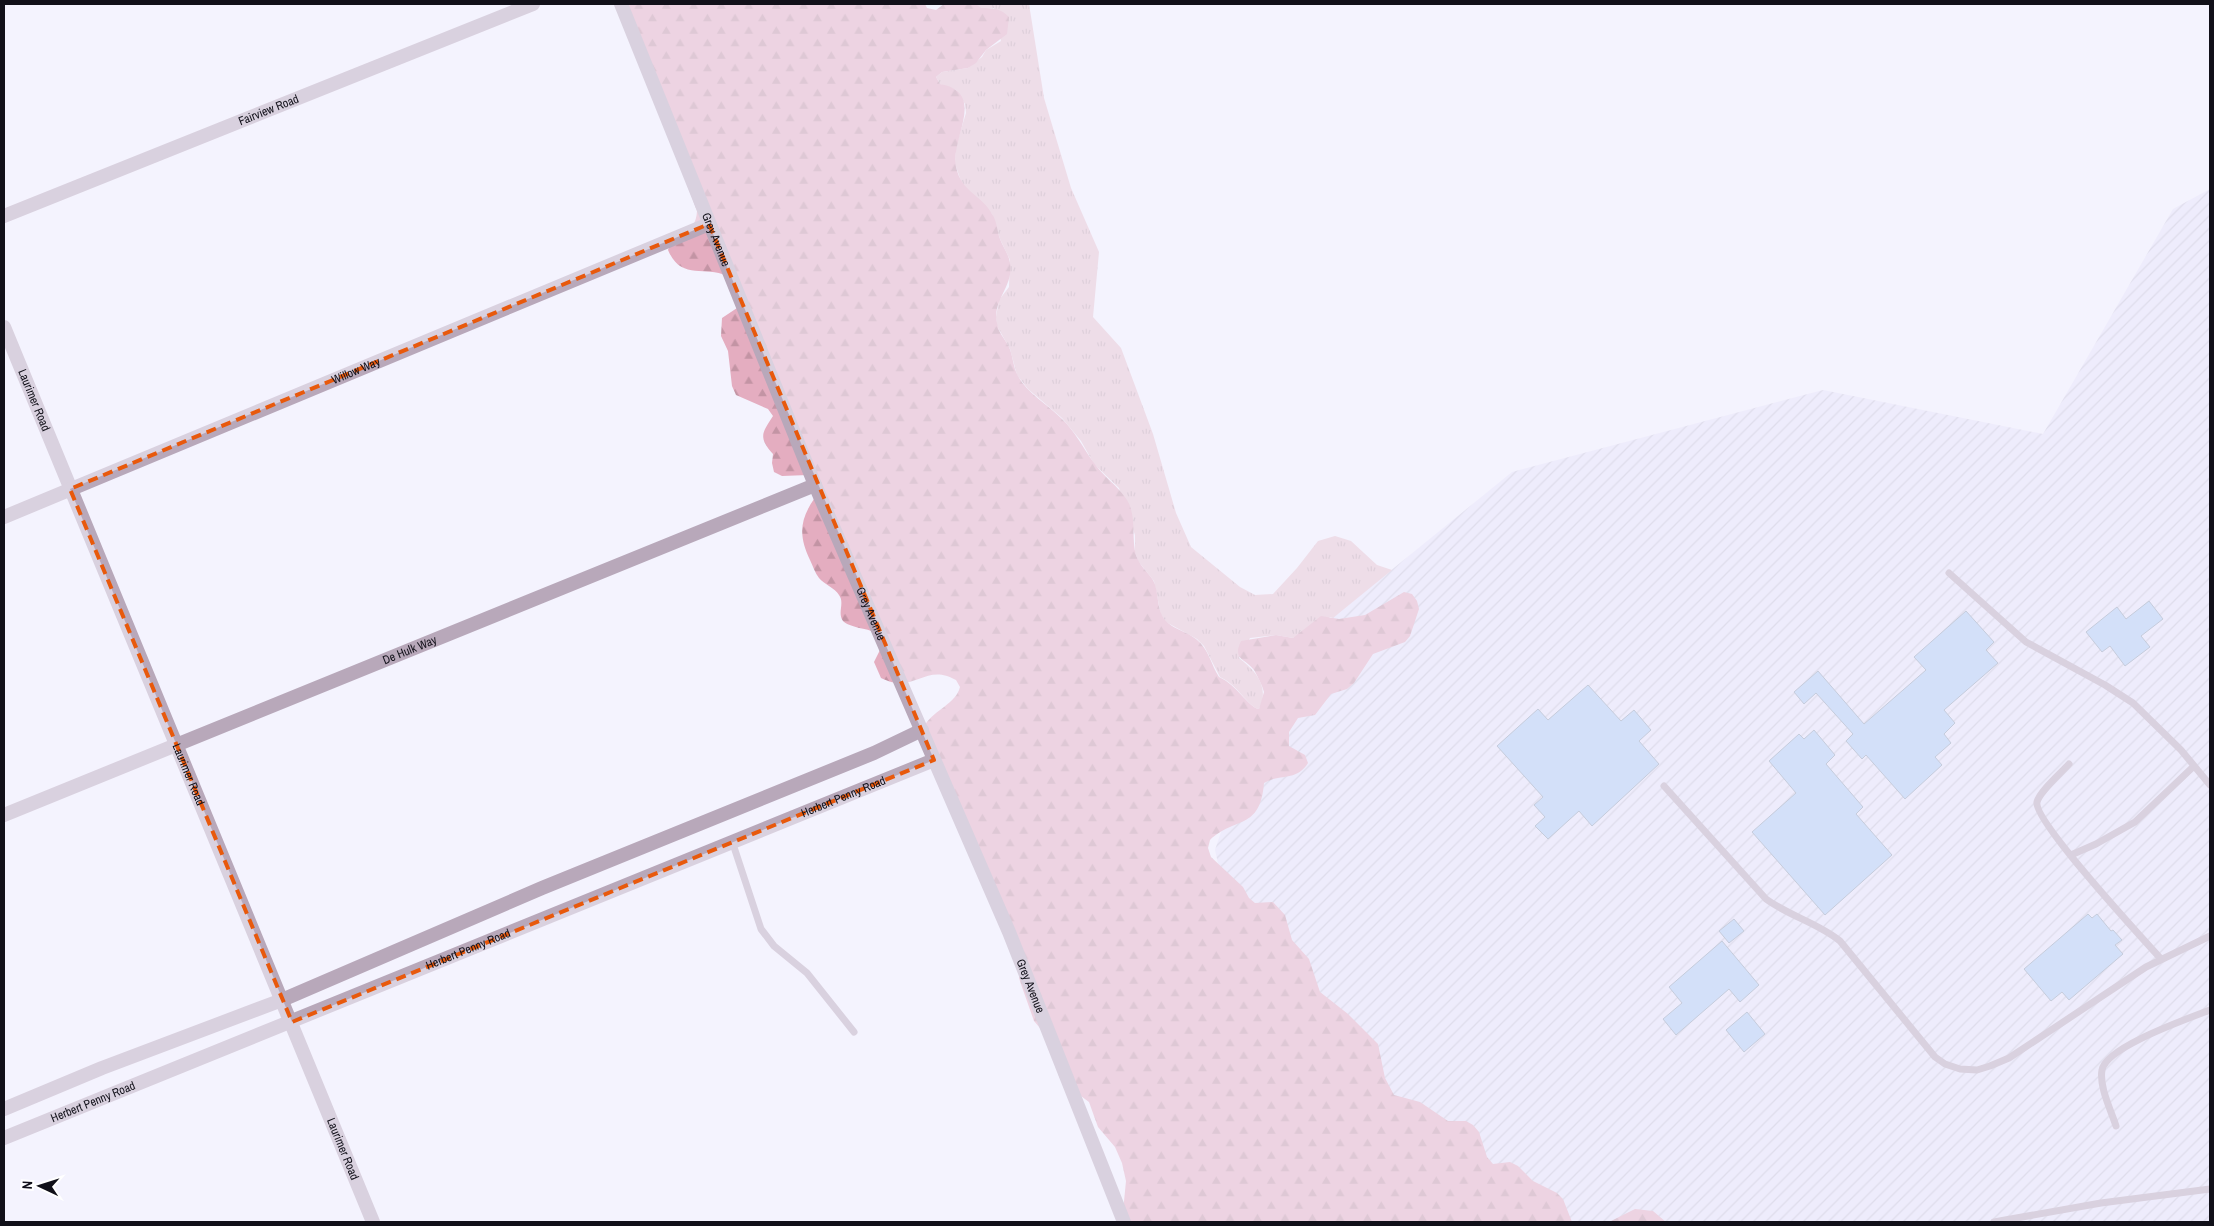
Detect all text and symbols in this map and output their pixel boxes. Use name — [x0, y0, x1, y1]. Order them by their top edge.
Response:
street label: Fairview Road — [236, 91, 301, 129]
street label: Grey Avenue — [698, 210, 734, 269]
street label: Willow Way — [329, 354, 383, 388]
street label: Laurimer Road — [14, 367, 54, 433]
street label: Grey Avenue — [852, 585, 890, 643]
street label: De Hulk Way — [380, 632, 439, 668]
street label: Laurimer Road — [169, 741, 208, 808]
street label: Herbert Penny Road — [799, 773, 888, 821]
street label: Herbert Penny Road — [423, 925, 513, 974]
street label: Grey Avenue — [1012, 957, 1048, 1015]
street label: Herbert Penny Road — [48, 1078, 138, 1126]
street label: Laurimer Road — [323, 1115, 363, 1182]
north arrow — [15, 1161, 65, 1211]
text: N — [18, 1180, 36, 1190]

